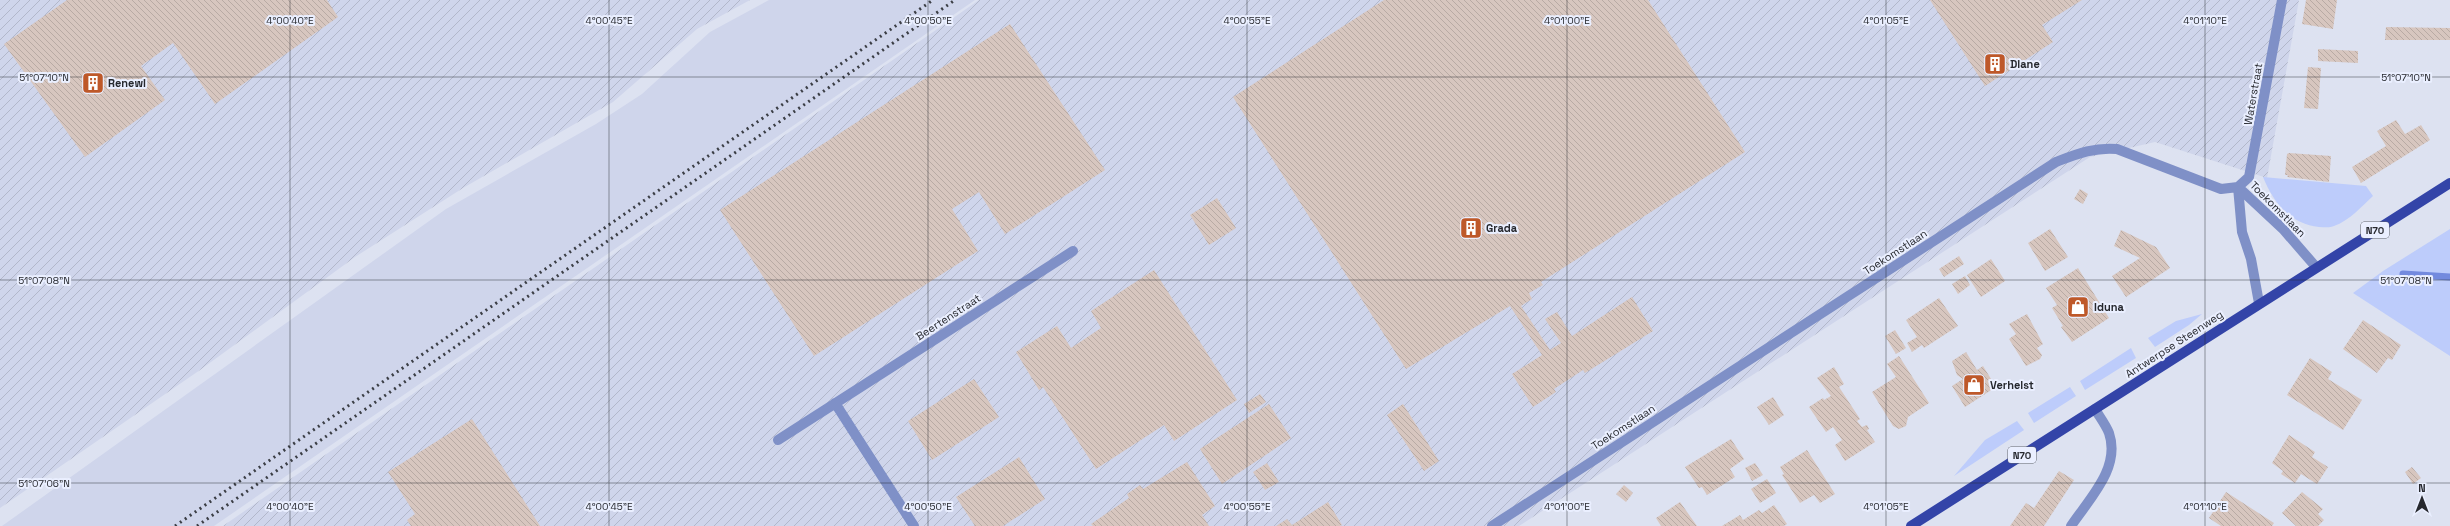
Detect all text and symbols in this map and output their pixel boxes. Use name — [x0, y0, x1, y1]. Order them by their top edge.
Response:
text: 4°00'40"E — [266, 14, 314, 27]
text: 4°00'45"E — [585, 14, 633, 27]
text: 4°00'50"E — [904, 14, 952, 27]
text: 4°00'55"E — [1223, 14, 1271, 27]
text: 4°01'00"E — [1544, 14, 1590, 27]
text: 4°01'05"E — [1863, 14, 1909, 27]
text: 4°01'10"E — [2183, 14, 2227, 27]
building icon: Diane — [1982, 51, 2008, 77]
place label: Diane — [2010, 57, 2040, 71]
street label: Waterstraat — [2241, 62, 2265, 126]
building icon: Renewi — [80, 70, 106, 96]
text: 51°07'10"N — [19, 71, 69, 84]
text: 51°07'10"N — [2381, 71, 2431, 84]
place label: Renewi — [108, 76, 146, 90]
street label: Toekomstlaan — [2247, 178, 2309, 240]
building icon: Grada — [1458, 215, 1484, 241]
place label: Grada — [1486, 221, 1518, 235]
road number: N70 — [2361, 222, 2389, 238]
street label: Toekomstlaan — [1860, 226, 1930, 278]
text: 51°07'08"N — [18, 274, 70, 287]
text: 51°07'08"N — [2380, 274, 2432, 287]
street label: Beertenstraat — [913, 291, 983, 343]
shop icon: Iduna — [2065, 294, 2091, 320]
place label: Iduna — [2094, 300, 2124, 314]
street label: Antwerpse Steenweg — [2122, 307, 2226, 381]
shop icon: Verhelst — [1961, 372, 1987, 398]
place label: Verhelst — [1990, 378, 2034, 392]
street label: Toekomstlaan — [1588, 401, 1658, 453]
road number: N70 — [2008, 447, 2036, 463]
text: 51°07'06"N — [18, 477, 70, 490]
north arrow — [2402, 478, 2442, 518]
text: N — [2418, 481, 2426, 495]
text: 4°00'40"E — [266, 500, 314, 513]
text: 4°00'45"E — [585, 500, 633, 513]
text: 4°00'50"E — [904, 500, 952, 513]
text: 4°00'55"E — [1223, 500, 1271, 513]
text: 4°01'00"E — [1544, 500, 1590, 513]
text: 4°01'05"E — [1863, 500, 1909, 513]
text: 4°01'10"E — [2183, 500, 2227, 513]

